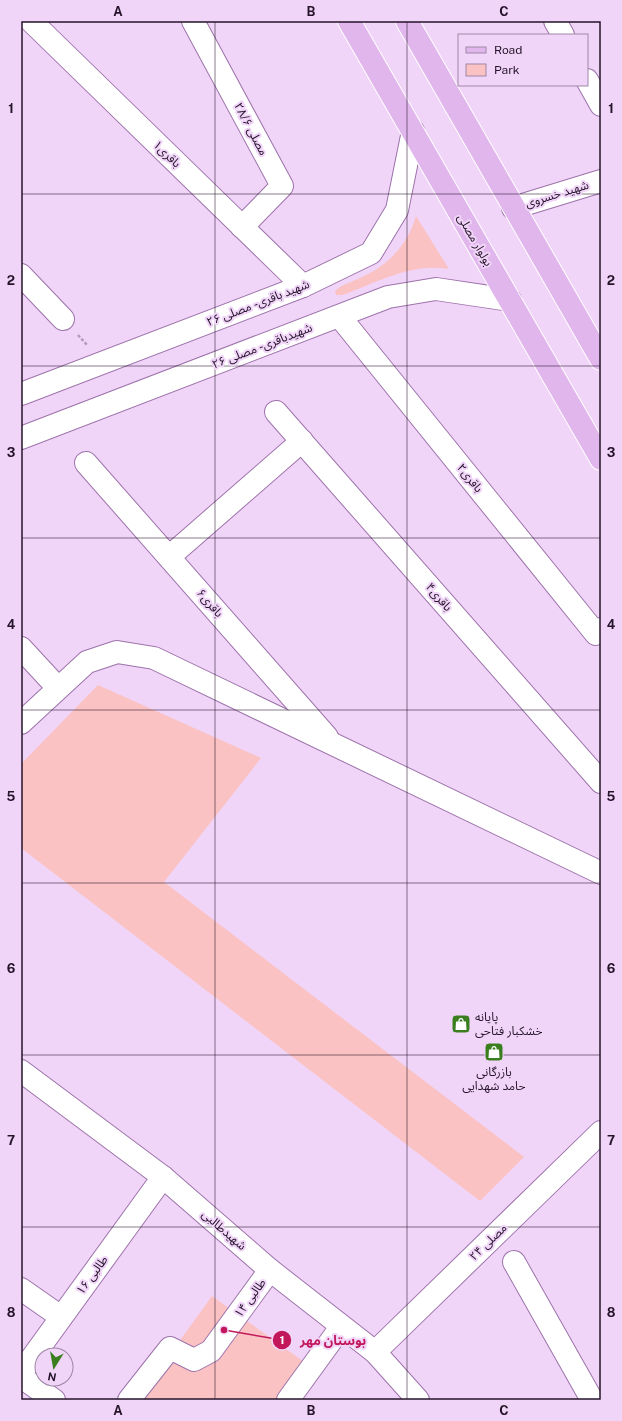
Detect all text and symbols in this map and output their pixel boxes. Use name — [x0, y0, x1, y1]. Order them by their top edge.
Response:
text: A — [113, 4, 123, 19]
text: B — [307, 4, 316, 19]
text: C — [499, 4, 509, 19]
legend — [458, 34, 588, 86]
text: Road — [494, 43, 522, 57]
text: Park — [494, 63, 520, 77]
street label: مصلی ۲۸/۶ — [231, 100, 271, 158]
text: 1 — [8, 101, 14, 116]
text: 1 — [608, 101, 614, 116]
street label: باقری۱ — [150, 138, 184, 170]
street label: شهید خسروی — [523, 178, 591, 210]
street label: بولوار مصلی — [454, 211, 496, 269]
text: 2 — [7, 273, 15, 288]
text: 2 — [607, 273, 615, 288]
street label: شهید باقری - مصلی ۲۶ — [205, 277, 311, 329]
street label: شهیدباقری - مصلی ۲۶ — [210, 320, 314, 372]
text: 3 — [7, 445, 16, 460]
text: 3 — [607, 445, 616, 460]
street label: باقری۲ — [454, 461, 486, 495]
street label: باقری۴ — [423, 580, 455, 614]
street label: باقری۶ — [194, 586, 226, 620]
text: 4 — [7, 617, 16, 632]
text: 4 — [607, 617, 616, 632]
text: 5 — [7, 789, 16, 804]
text: 5 — [607, 789, 616, 804]
text: 6 — [7, 961, 16, 976]
text: 6 — [607, 961, 616, 976]
place label: پایانه خشکبار فتاحی — [475, 1010, 543, 1038]
shop icon: پایانه خشکبار فتاحی — [450, 1013, 472, 1035]
shop icon: بازرگانی حامد شهدایی — [483, 1041, 505, 1063]
place label: بازرگانی حامد شهدایی — [462, 1065, 526, 1093]
text: 7 — [7, 1133, 15, 1148]
text: 7 — [607, 1133, 615, 1148]
street label: شهیدطالبی — [199, 1207, 249, 1253]
street label: مصلی ۲۴ — [466, 1221, 510, 1263]
street label: طالبی ۱۶ — [73, 1253, 111, 1297]
street label: طالبی ۱۴ — [231, 1276, 269, 1320]
text: 8 — [7, 1305, 16, 1320]
text: 8 — [607, 1305, 616, 1320]
callout: بوستان مهر — [272, 1328, 374, 1353]
text: 1 — [279, 1333, 285, 1347]
text: بوستان مهر — [299, 1333, 366, 1348]
north arrow — [34, 1347, 74, 1387]
text: N — [47, 1370, 57, 1384]
text: A — [113, 1403, 123, 1418]
text: B — [307, 1403, 316, 1418]
text: C — [499, 1403, 509, 1418]

